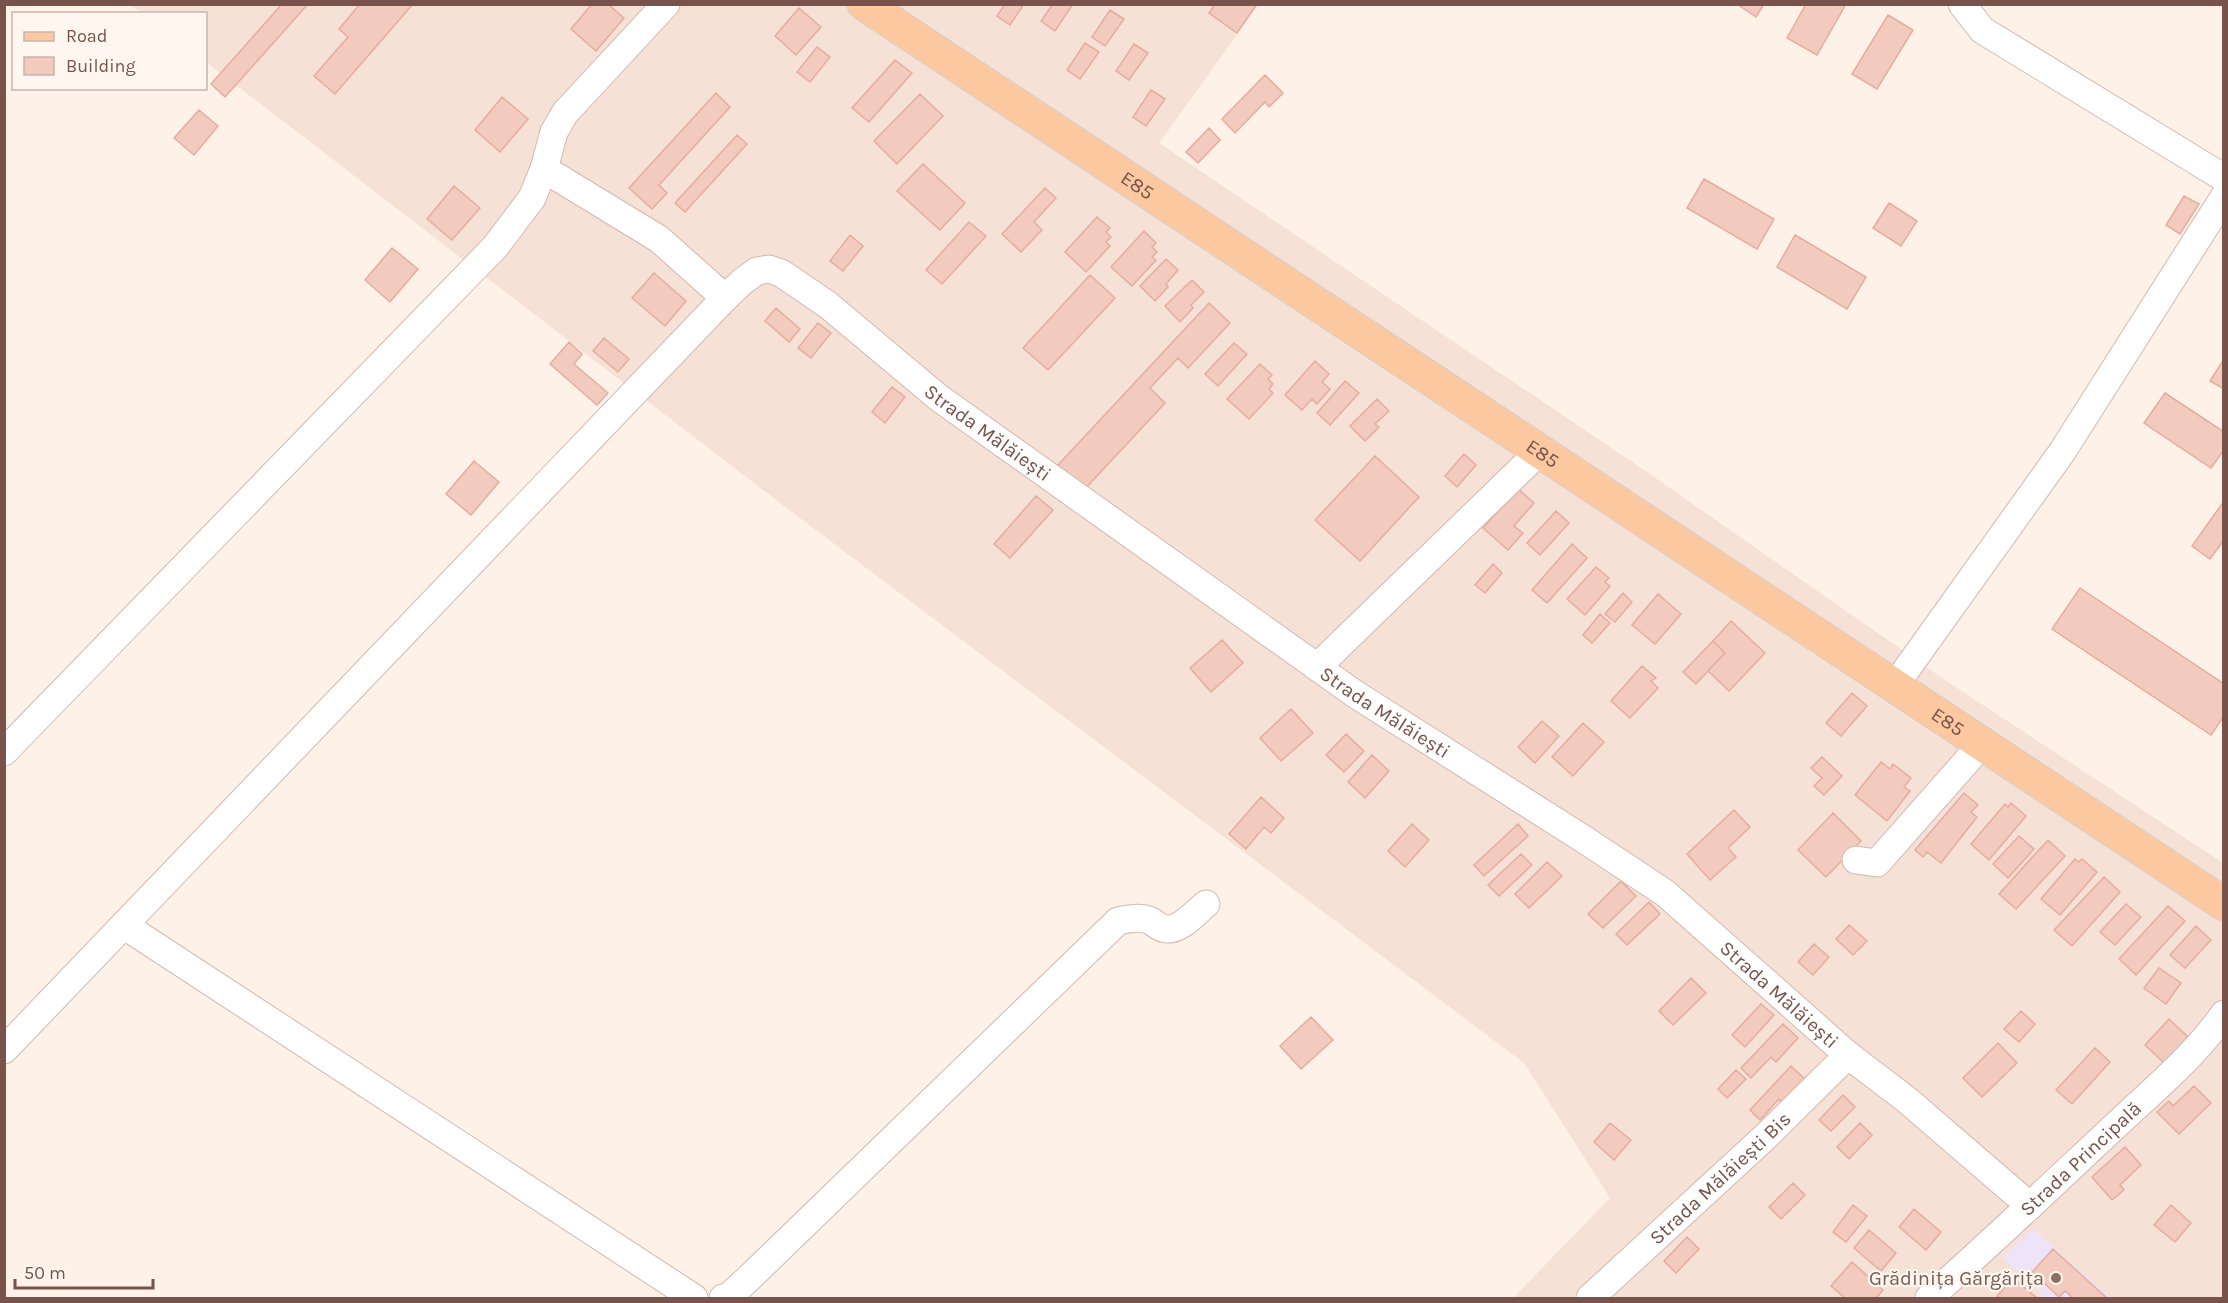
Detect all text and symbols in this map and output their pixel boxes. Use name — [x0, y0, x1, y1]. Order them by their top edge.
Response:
legend — [12, 12, 207, 90]
text: Road — [66, 25, 107, 47]
text: Building — [66, 55, 136, 77]
street label: E85 — [1117, 166, 1158, 204]
street label: Strada Mălăiești — [920, 379, 1056, 486]
street label: E85 — [1522, 434, 1564, 472]
street label: Strada Mălăiești — [1316, 661, 1454, 763]
street label: E85 — [1927, 702, 1969, 741]
street label: Strada Mălăiești — [1715, 936, 1843, 1053]
street label: Strada Principală — [2015, 1096, 2146, 1221]
street label: Strada Mălăiești Bis — [1645, 1107, 1795, 1249]
scale bar — [15, 1252, 153, 1290]
text: 50 m — [24, 1262, 66, 1284]
place label: Grădinița Gărgărița — [1869, 1267, 2044, 1290]
marker: Grădinița Gărgărița — [2049, 1271, 2063, 1285]

